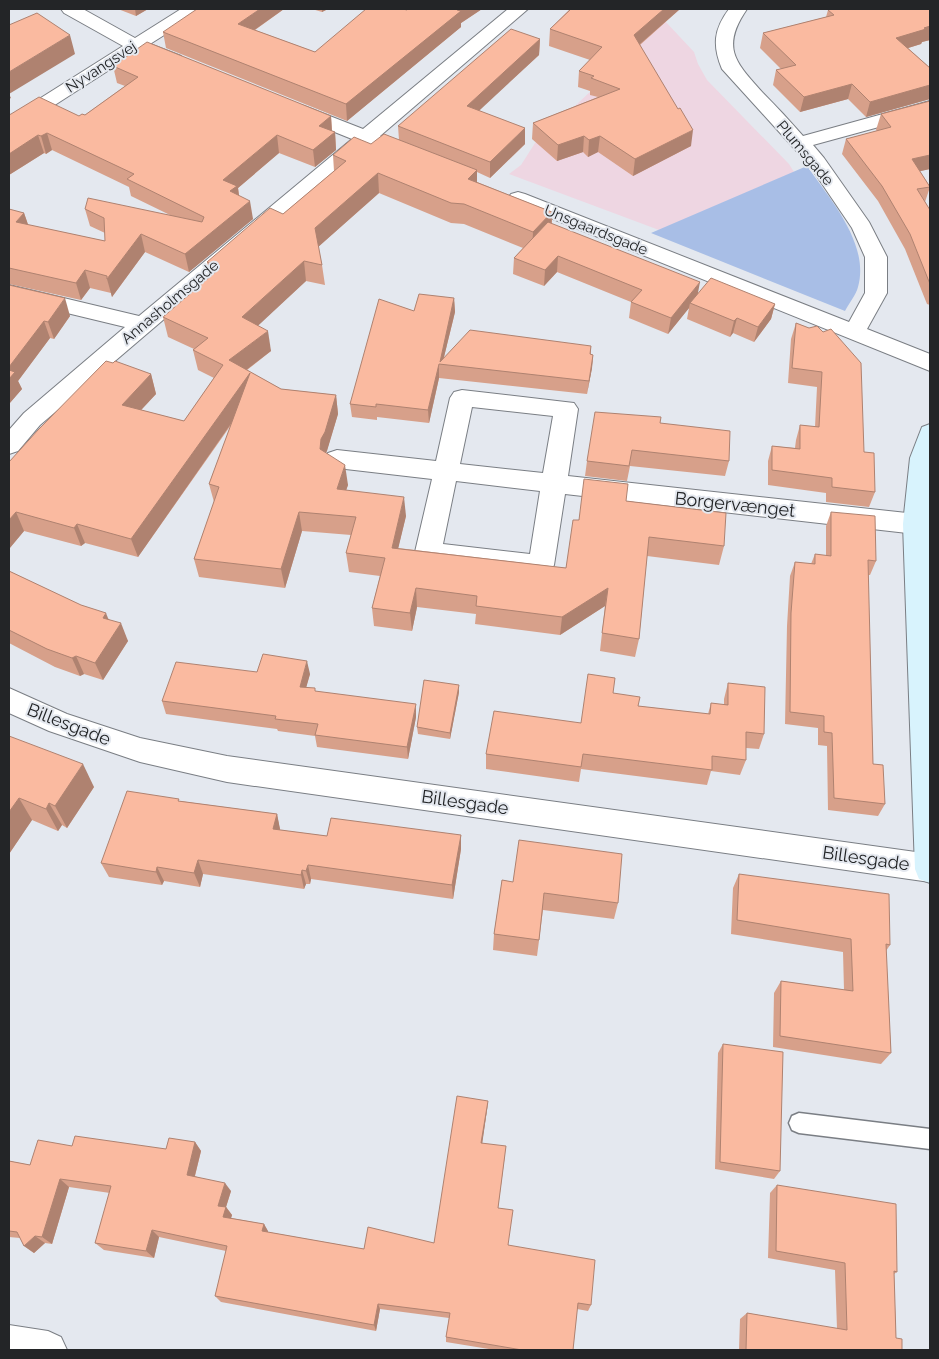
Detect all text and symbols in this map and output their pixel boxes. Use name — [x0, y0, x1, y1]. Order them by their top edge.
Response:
street label: Nyvangsvej — [62, 37, 140, 97]
street label: Plumsgade — [773, 117, 837, 189]
street label: Unsgaardsgade — [542, 201, 651, 259]
street label: Annasholmsgade — [118, 256, 222, 348]
street label: Borgervænget — [674, 487, 796, 521]
street label: Billesgade — [24, 698, 114, 750]
street label: Billesgade — [420, 786, 510, 819]
street label: Billesgade — [821, 842, 911, 875]

